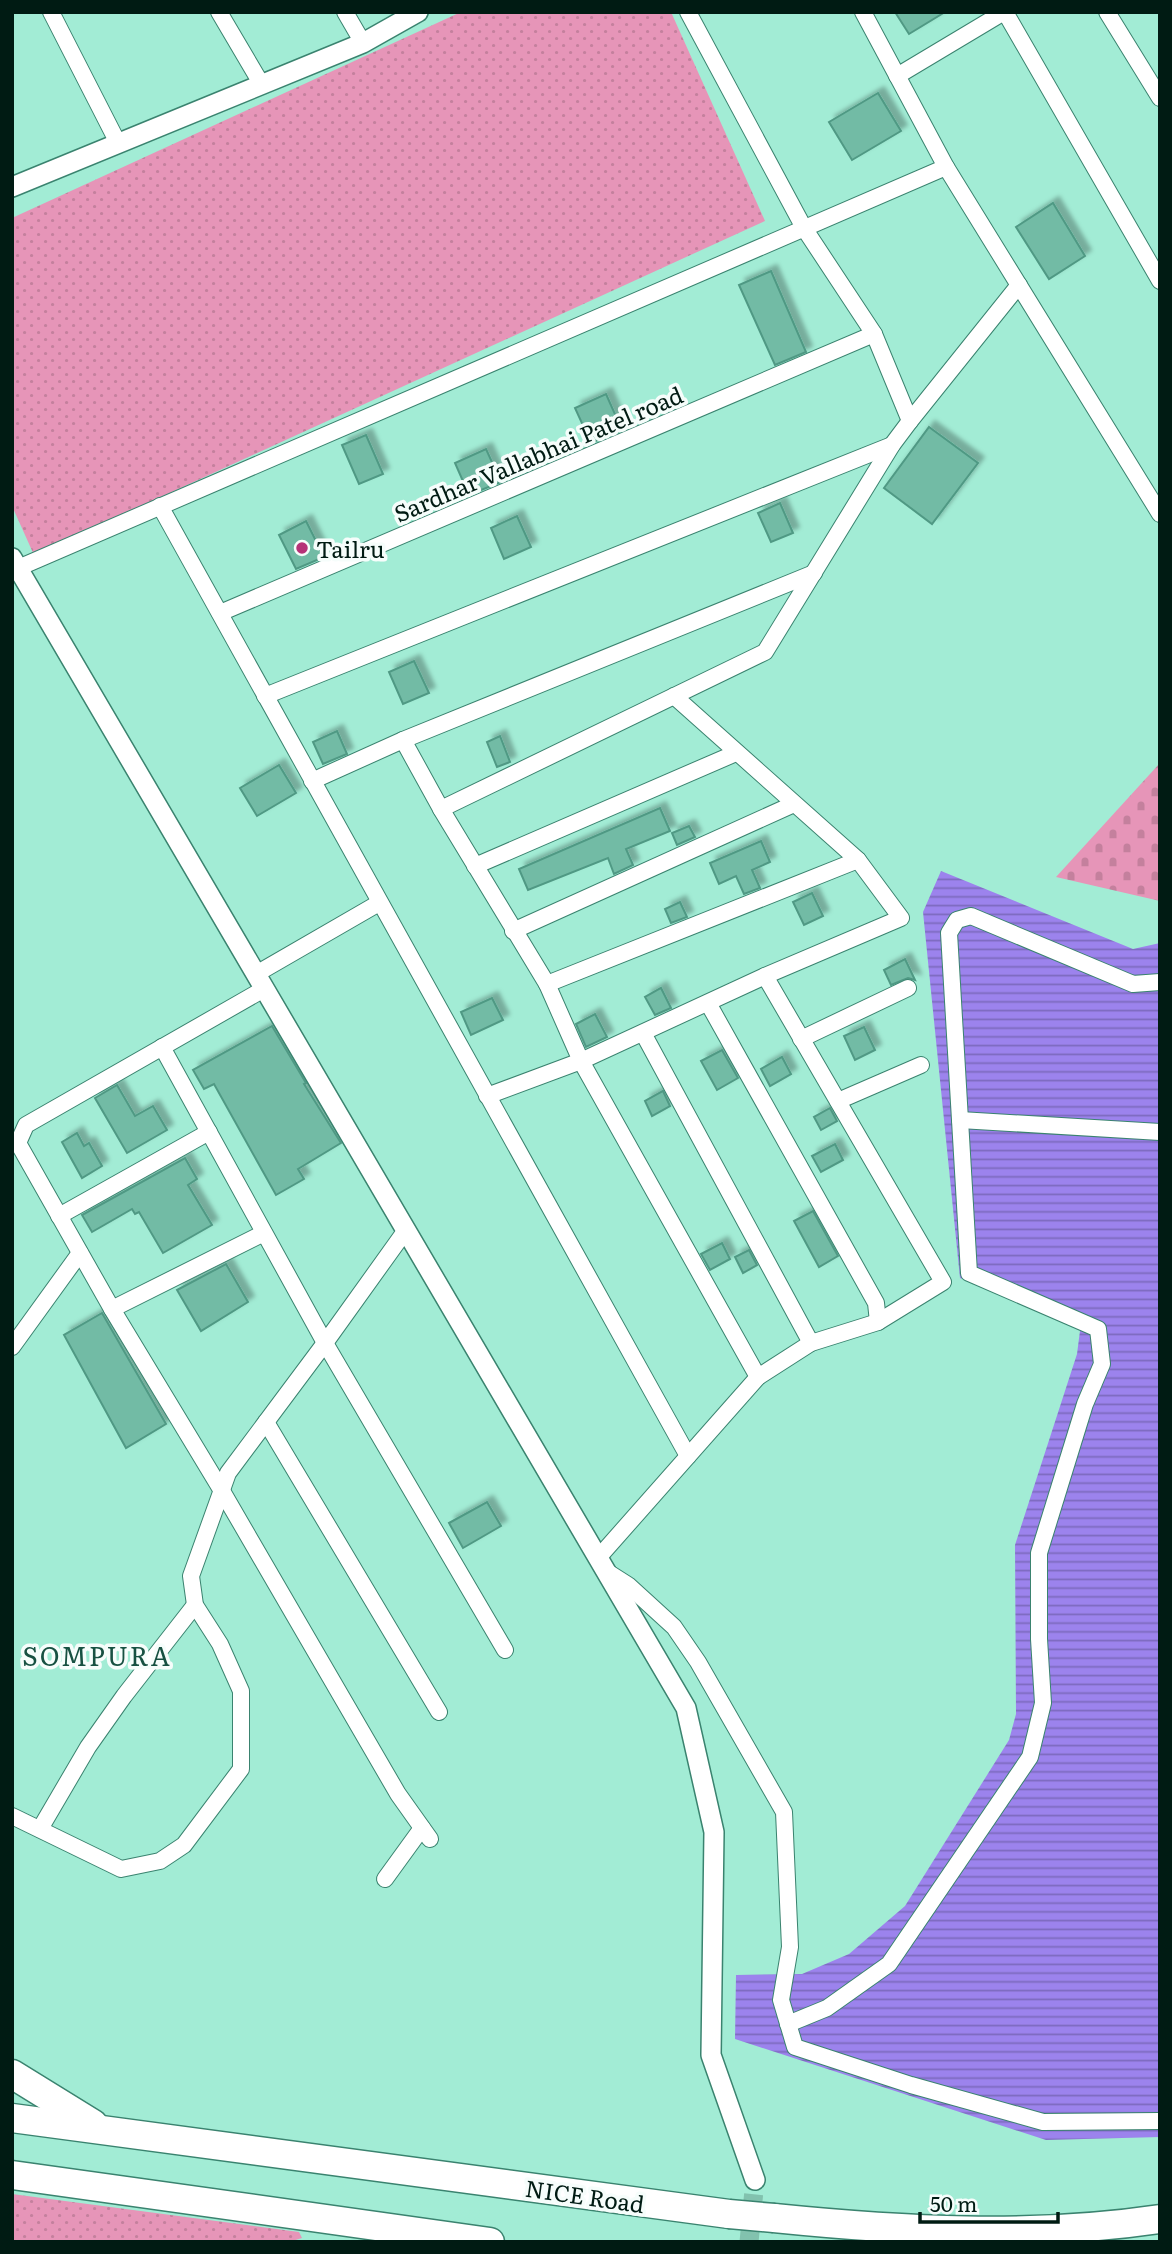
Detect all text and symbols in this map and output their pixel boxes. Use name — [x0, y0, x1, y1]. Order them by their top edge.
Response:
street label: Sardhar Vallabhai Patel road — [388, 377, 688, 529]
place label: Tailru — [316, 531, 384, 565]
marker: Tailru — [294, 540, 310, 556]
district label: SOMPURA — [22, 1635, 172, 1674]
street label: NICE Road — [523, 2170, 647, 2220]
scale bar — [920, 2180, 1058, 2224]
text: 50 m — [930, 2187, 977, 2218]

